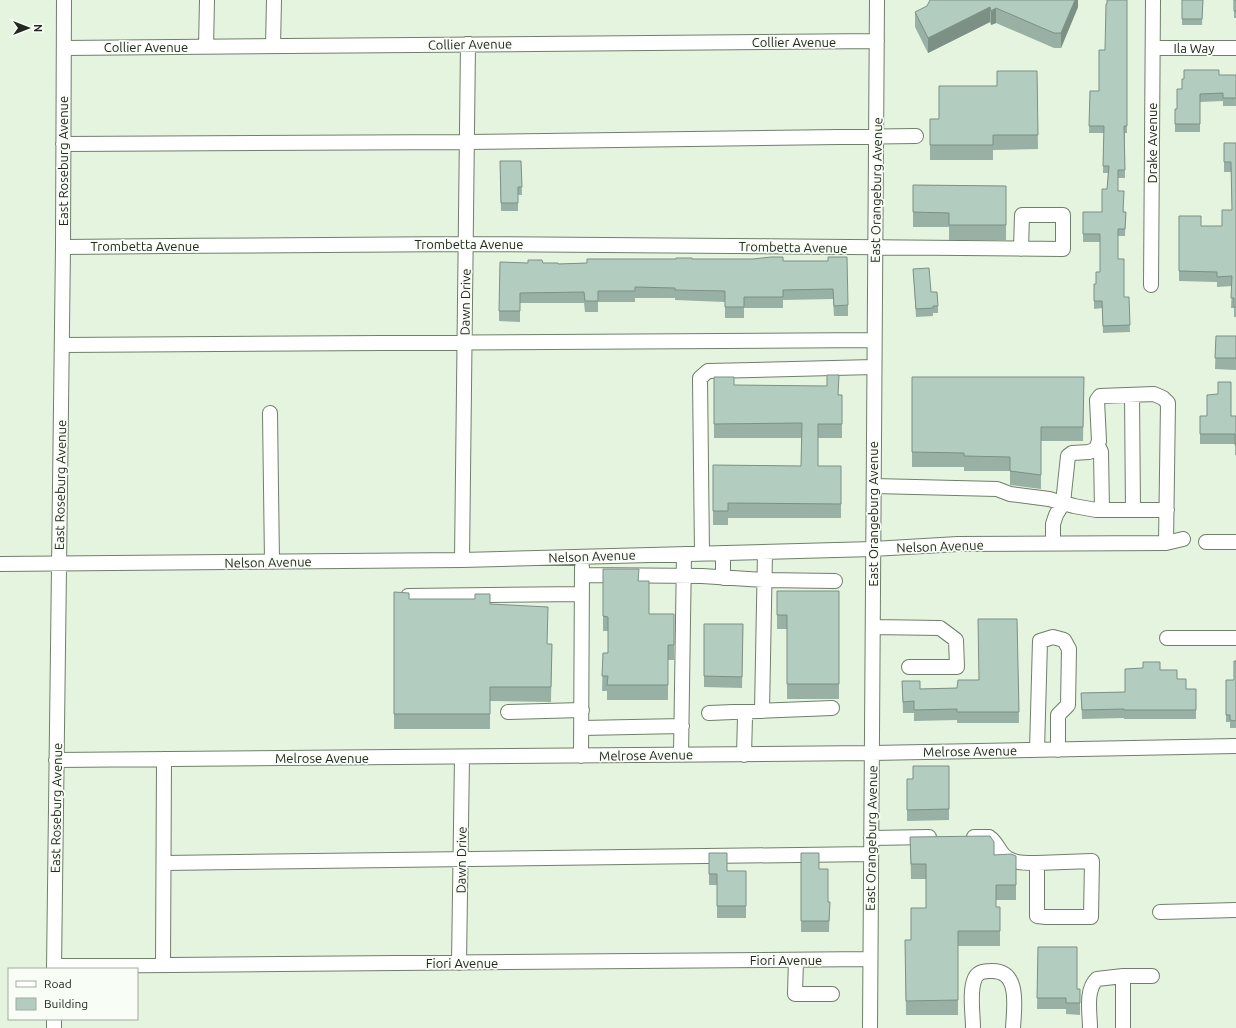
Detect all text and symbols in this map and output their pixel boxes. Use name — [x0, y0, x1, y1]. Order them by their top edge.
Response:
north arrow — [8, 8, 48, 48]
text: N — [32, 24, 44, 32]
street label: Collier Avenue — [752, 35, 836, 49]
street label: Collier Avenue — [428, 36, 512, 52]
street label: Collier Avenue — [104, 40, 188, 54]
street label: Ila Way — [1173, 41, 1215, 55]
street label: East Roseburg Avenue — [56, 96, 70, 226]
street label: Drake Avenue — [1145, 102, 1159, 184]
street label: East Orangeburg Avenue — [868, 117, 884, 263]
street label: Trombetta Avenue — [415, 237, 523, 251]
street label: Trombetta Avenue — [91, 239, 199, 253]
street label: Trombetta Avenue — [738, 239, 848, 255]
street label: Dawn Drive — [457, 268, 473, 336]
street label: East Roseburg Avenue — [52, 420, 68, 550]
street label: East Orangeburg Avenue — [866, 441, 880, 587]
street label: Nelson Avenue — [896, 537, 984, 555]
street label: Nelson Avenue — [548, 547, 636, 565]
street label: Nelson Avenue — [224, 554, 312, 570]
street label: East Roseburg Avenue — [48, 743, 64, 873]
street label: Melrose Avenue — [923, 743, 1017, 759]
street label: Melrose Avenue — [599, 747, 693, 763]
street label: Melrose Avenue — [275, 751, 369, 765]
street label: East Orangeburg Avenue — [863, 765, 879, 911]
street label: Dawn Drive — [453, 826, 469, 894]
street label: Fiori Avenue — [750, 953, 822, 967]
street label: Fiori Avenue — [426, 956, 498, 970]
legend — [8, 968, 138, 1020]
text: Road — [44, 977, 72, 990]
text: Building — [44, 997, 88, 1010]

